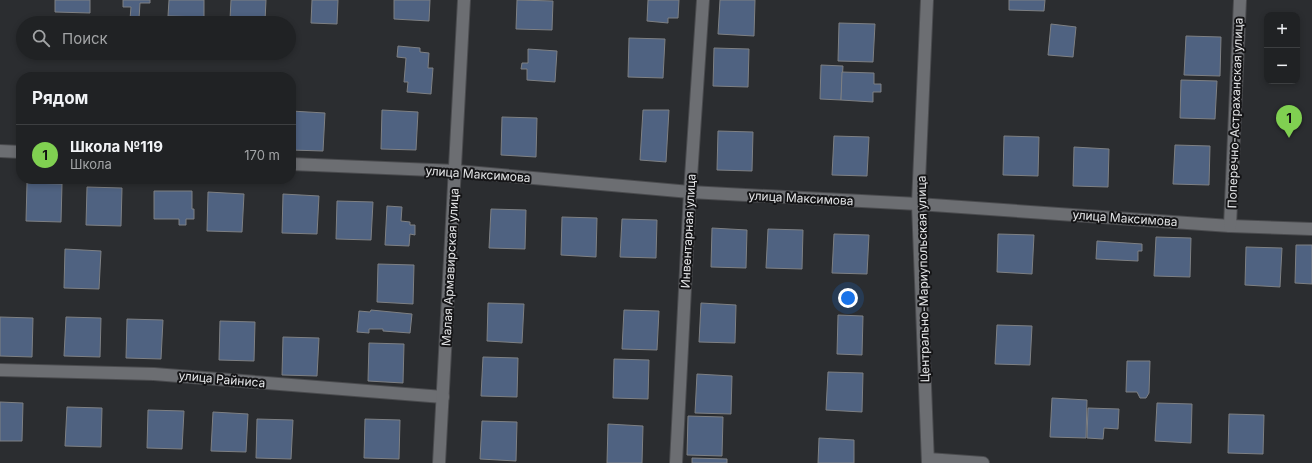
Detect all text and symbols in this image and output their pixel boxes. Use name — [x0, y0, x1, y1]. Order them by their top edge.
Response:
map controls — [1264, 12, 1300, 84]
button: + — [1264, 12, 1300, 48]
search box — [16, 16, 296, 60]
street label: Поперечно-Астраханская улица — [1224, 17, 1246, 209]
icon: search — [30, 27, 52, 49]
text: Поиск — [62, 29, 108, 48]
button: − — [1264, 48, 1300, 84]
text: Рядом — [32, 88, 88, 108]
pin: 1 — [1276, 105, 1302, 138]
text: Школа №119 — [70, 137, 163, 156]
text: 1 — [42, 147, 48, 163]
text: 170 m — [244, 147, 280, 163]
text: Школа — [70, 156, 112, 172]
street label: улица Максимова — [425, 163, 531, 185]
street label: Инвентарная улица — [678, 173, 698, 289]
street label: Центрально-Мариупольская улица — [914, 175, 932, 383]
street label: Малая Армавирская улица — [438, 188, 462, 346]
street label: улица Максимова — [748, 188, 854, 208]
street label: улица Максимова — [1072, 207, 1178, 229]
your location — [838, 288, 858, 308]
street label: улица Райниса — [178, 368, 266, 390]

